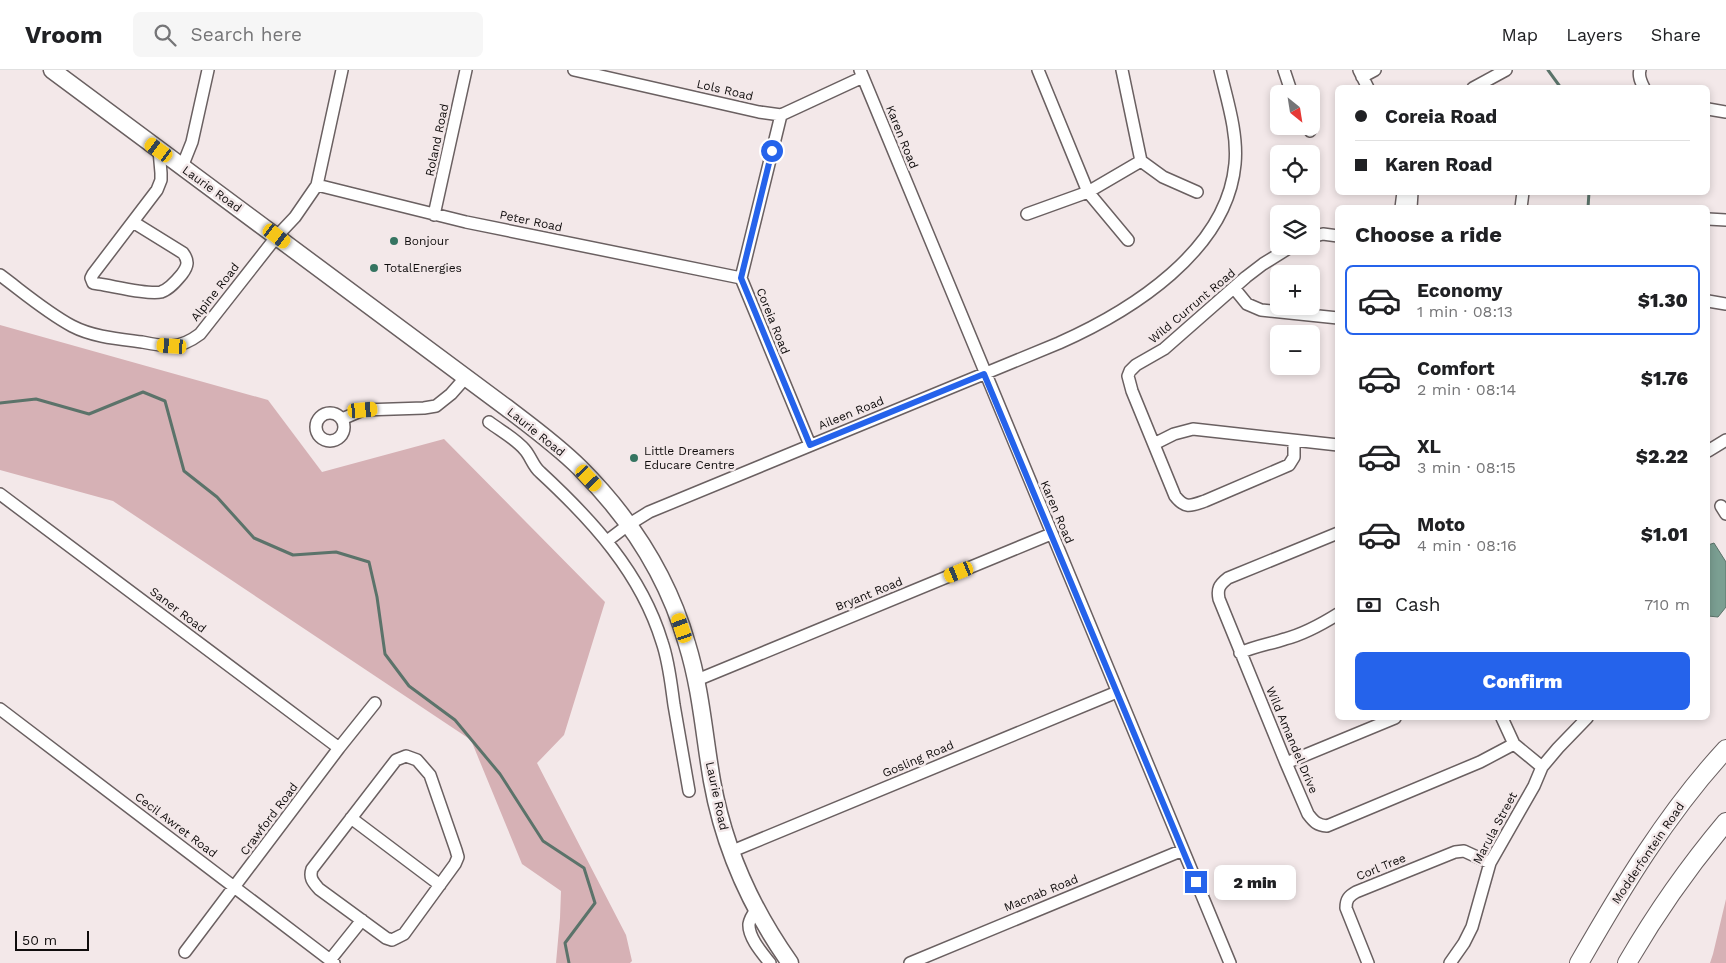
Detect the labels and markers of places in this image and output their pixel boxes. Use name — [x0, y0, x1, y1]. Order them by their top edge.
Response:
place label: Bonjour — [404, 234, 449, 248]
marker: Bonjour — [388, 235, 400, 247]
place label: TotalEnergies — [384, 261, 462, 275]
marker: TotalEnergies — [368, 262, 380, 274]
place label: Little Dreamers Educare Centre — [644, 444, 735, 472]
marker: Little Dreamers Educare Centre — [628, 452, 640, 464]

